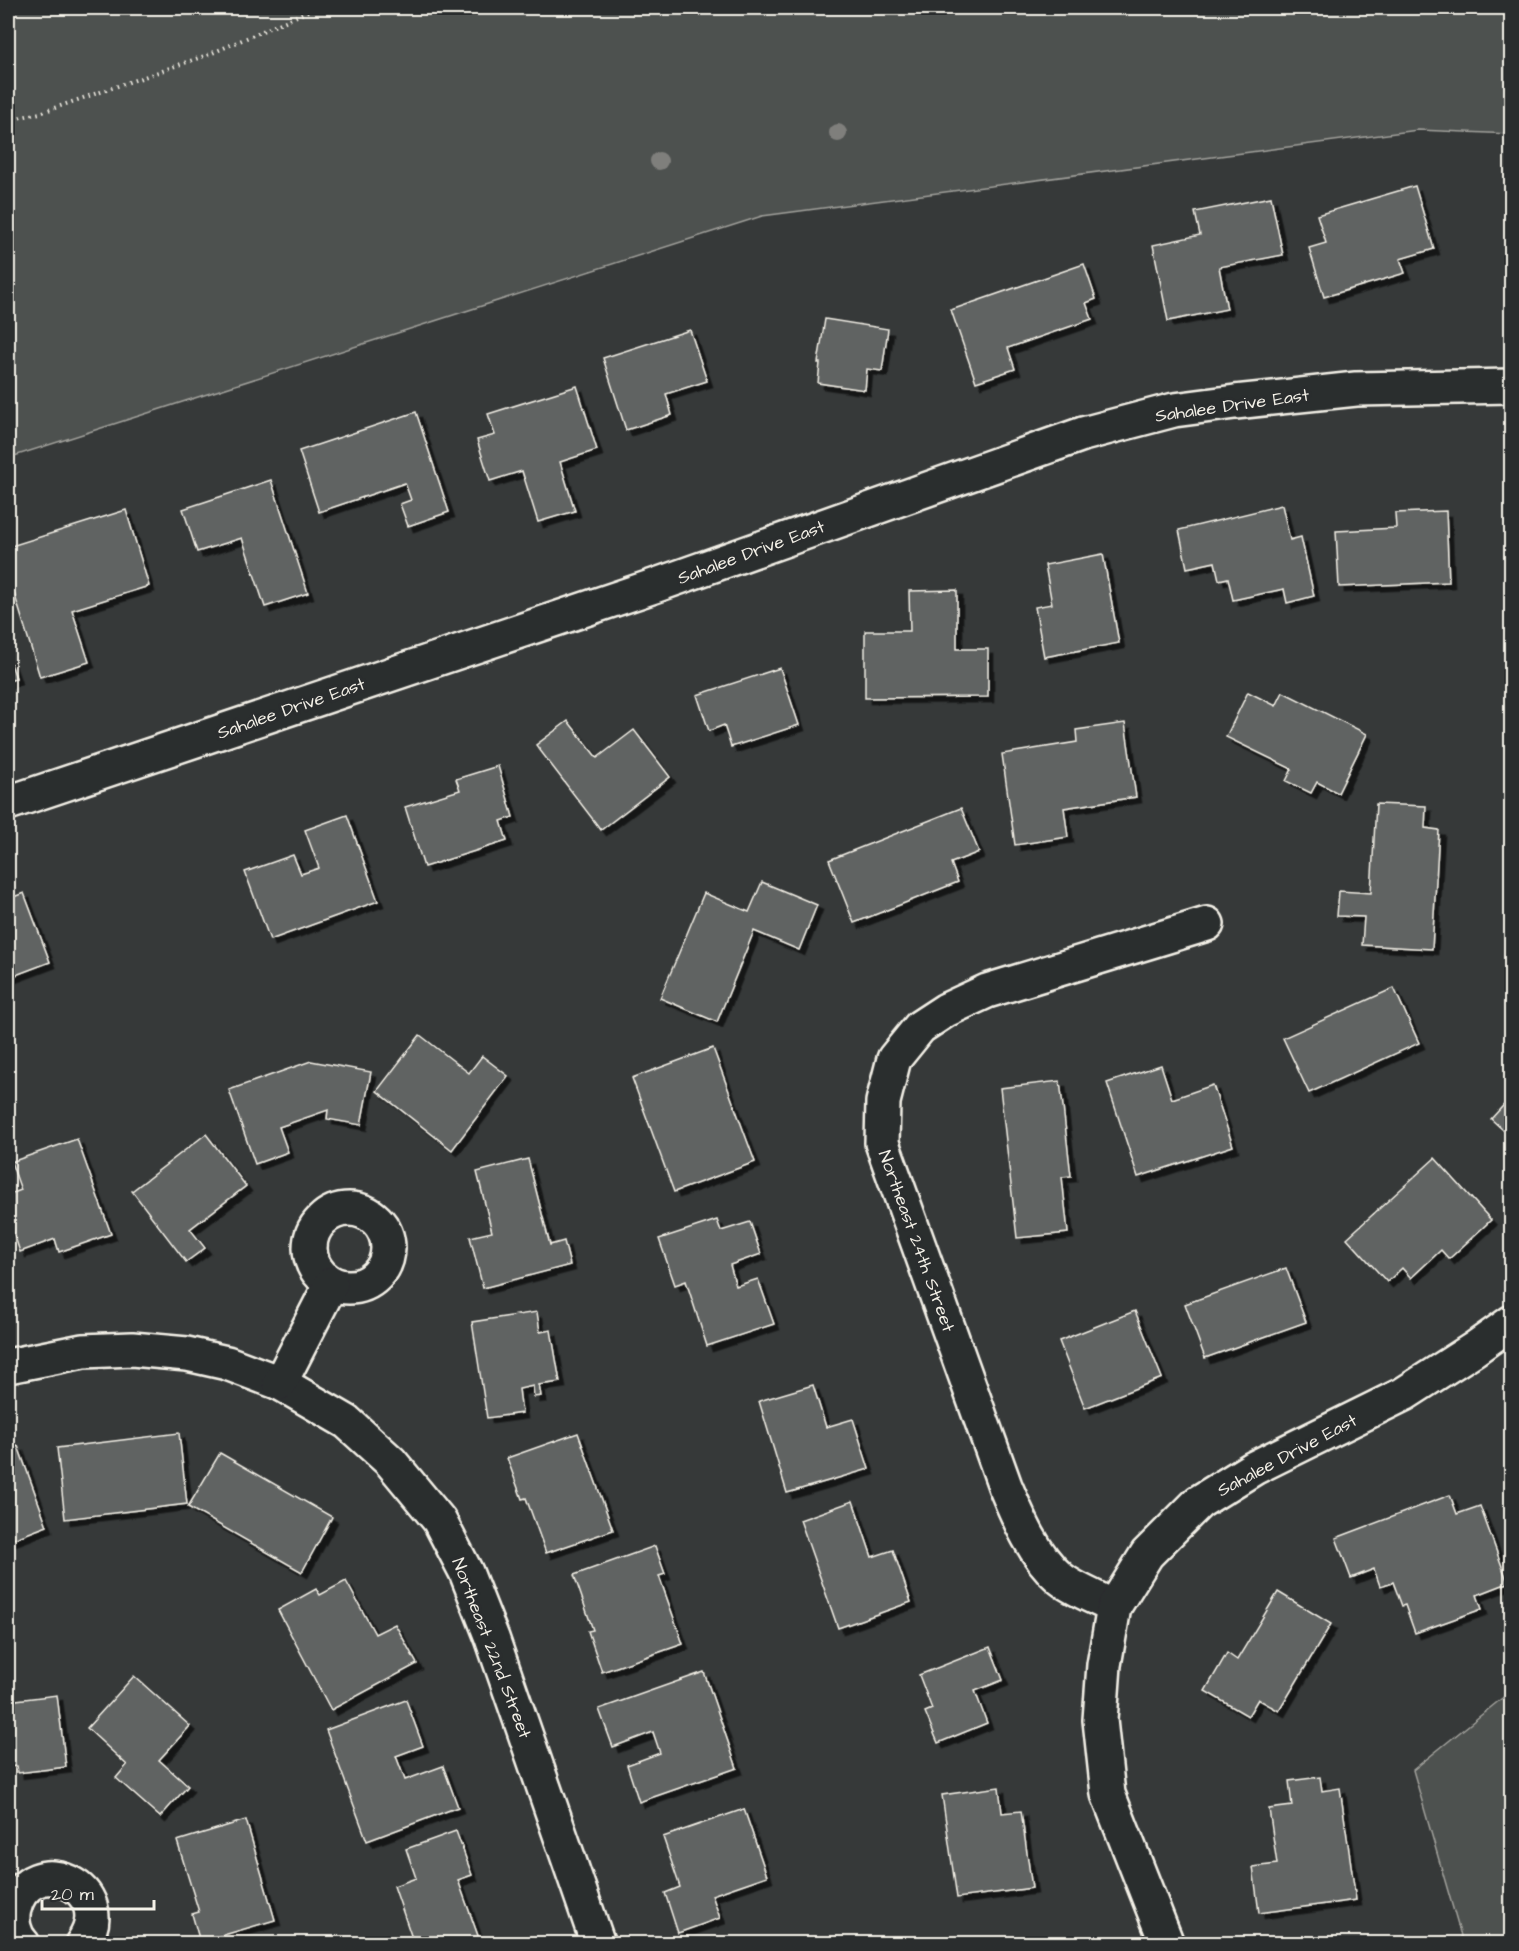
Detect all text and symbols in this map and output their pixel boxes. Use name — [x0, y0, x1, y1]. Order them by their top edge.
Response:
street label: Sahalee Drive East — [1154, 382, 1311, 429]
street label: Sahalee Drive East — [674, 514, 829, 591]
street label: Sahalee Drive East — [214, 671, 369, 746]
street label: Northeast 24th Street — [872, 1147, 961, 1336]
street label: Sahalee Drive East — [1213, 1408, 1362, 1503]
street label: Northeast 22nd Street — [446, 1554, 538, 1743]
scale bar — [42, 1873, 154, 1911]
text: 20 m — [51, 1882, 94, 1907]

